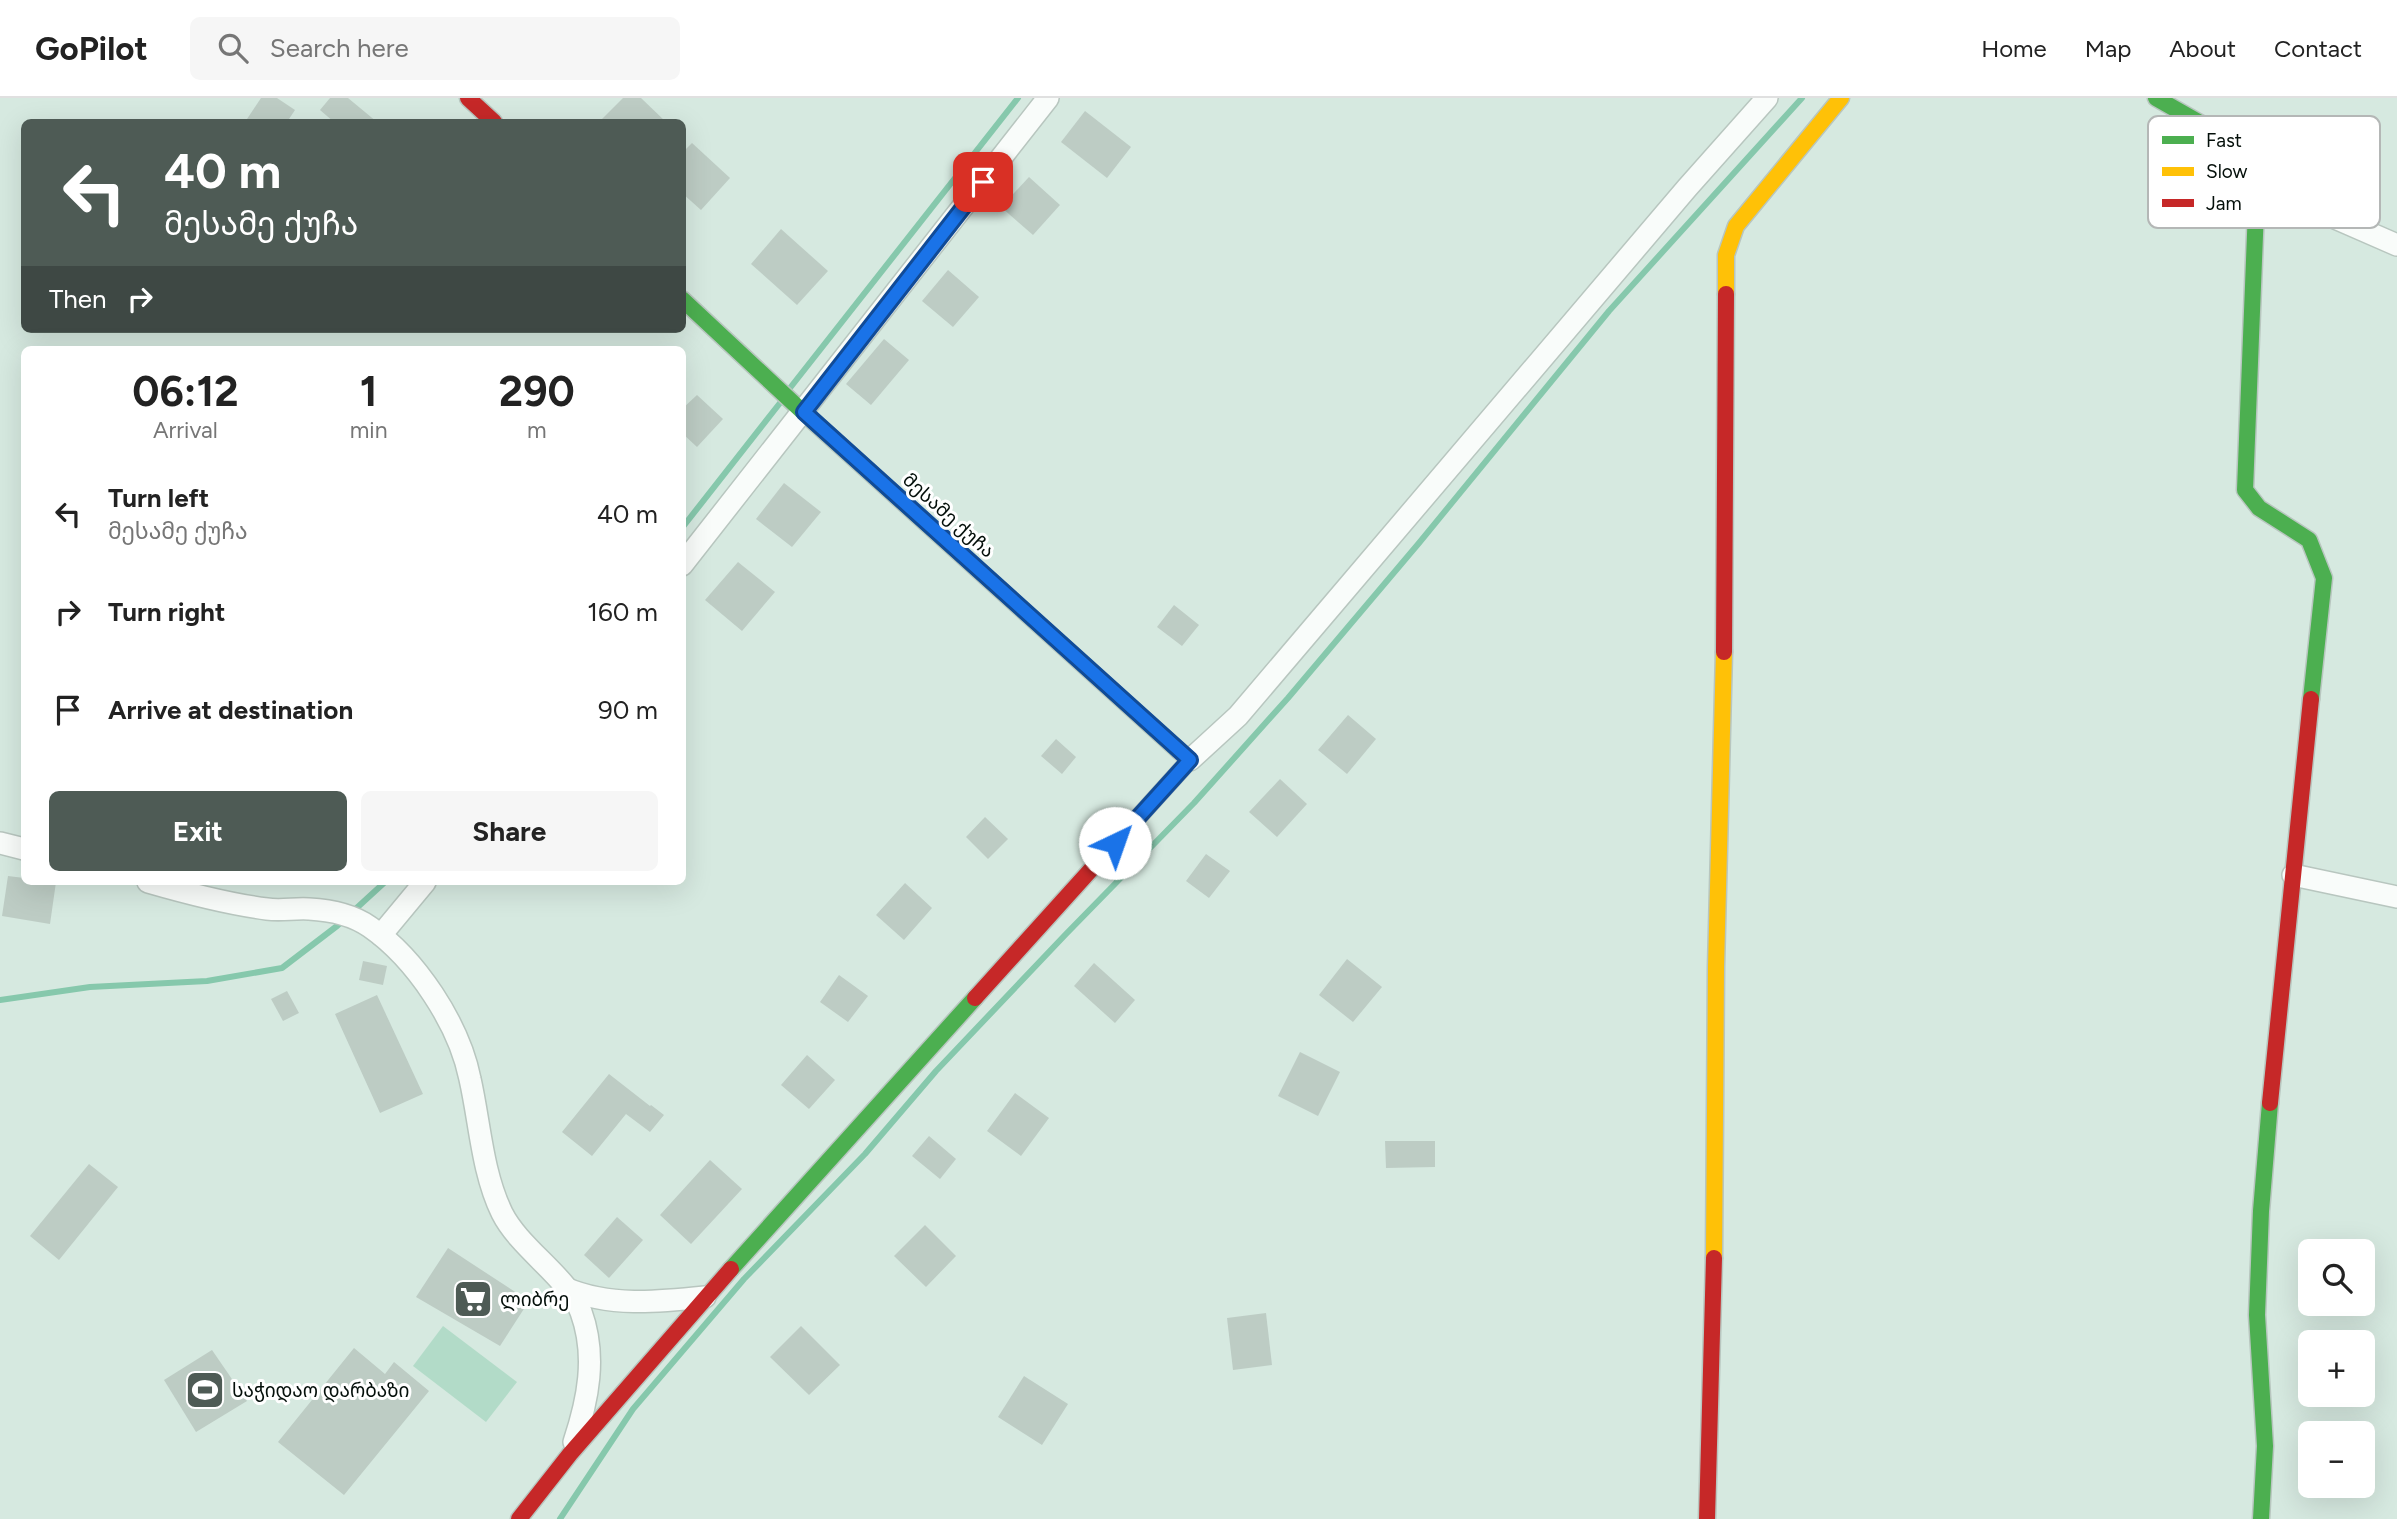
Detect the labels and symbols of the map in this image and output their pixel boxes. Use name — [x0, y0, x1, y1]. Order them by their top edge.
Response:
legend — [2148, 116, 2380, 228]
text: Fast — [2206, 129, 2242, 152]
pin — [953, 152, 1013, 212]
text: Slow — [2206, 160, 2248, 183]
text: Jam — [2206, 192, 2242, 215]
street label: მესამე ქუჩა — [898, 468, 999, 563]
position arrow — [1078, 806, 1152, 880]
supermarket icon: ლიბრე — [452, 1278, 494, 1320]
place label: ლიბრე — [500, 1288, 569, 1312]
sports icon: საჭიდაო დარბაზი — [184, 1369, 226, 1411]
place label: საჭიდაო დარბაზი — [232, 1379, 409, 1403]

